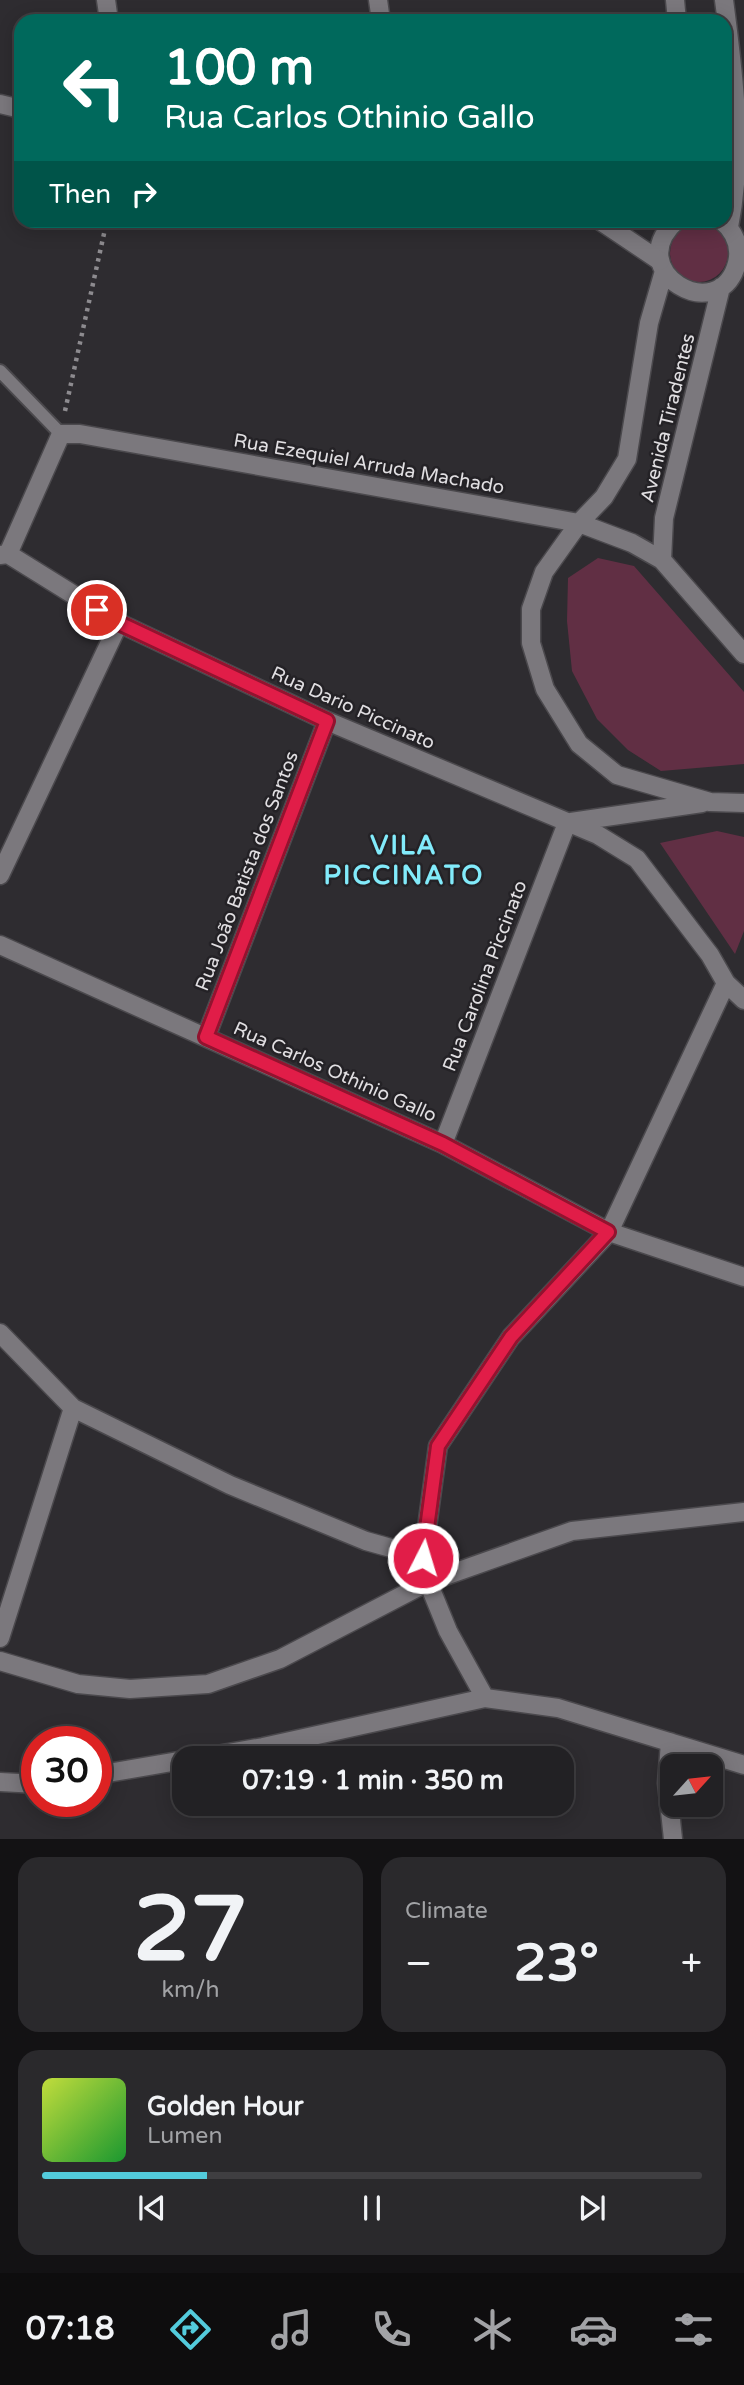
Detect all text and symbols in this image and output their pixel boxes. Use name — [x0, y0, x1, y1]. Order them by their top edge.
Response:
text: 100 m — [164, 39, 314, 98]
icon: left — [49, 42, 140, 133]
text: Rua Carlos Othinio Gallo — [164, 99, 535, 137]
icon: right — [125, 175, 163, 213]
text: Then — [49, 179, 111, 210]
street label: Avenida Tiradentes — [636, 331, 700, 505]
street label: Rua Ezequiel Arruda Machado — [232, 429, 506, 499]
pin — [67, 580, 127, 640]
icon: arrive — [78, 591, 116, 629]
street label: Rua Dario Piccinato — [268, 662, 438, 754]
street label: Rua João Batista dos Santos — [191, 748, 303, 994]
district label: VILA PICCINATO — [324, 830, 484, 891]
street label: Rua Carolina Piccinato — [438, 877, 532, 1075]
street label: Rua Carlos Othinio Gallo — [230, 1017, 440, 1127]
position arrow — [386, 1521, 460, 1595]
speed limit sign: 30 — [21, 1726, 112, 1817]
north arrow — [660, 1754, 723, 1816]
map controls — [660, 1754, 723, 1817]
text: 07:19 · 1 min · 350 m — [242, 1765, 504, 1796]
text: 27 — [133, 1875, 248, 1985]
text: Climate — [405, 1897, 488, 1925]
text: 23° — [514, 1932, 599, 1995]
text: − — [405, 1941, 432, 1987]
text: + — [681, 1941, 702, 1987]
text: km/h — [162, 1976, 219, 2004]
text: Golden Hour — [147, 2091, 304, 2122]
text: Lumen — [147, 2122, 222, 2150]
icon: previous — [133, 2189, 171, 2227]
icon: pause — [353, 2189, 391, 2227]
icon: next — [573, 2189, 611, 2227]
icon: directions — [166, 2305, 215, 2354]
icon: music — [267, 2305, 316, 2354]
icon: phone — [367, 2305, 416, 2354]
icon: climate — [468, 2305, 517, 2354]
icon: car — [569, 2305, 618, 2354]
icon: filters — [669, 2305, 718, 2354]
text: 07:18 — [26, 2310, 115, 2348]

